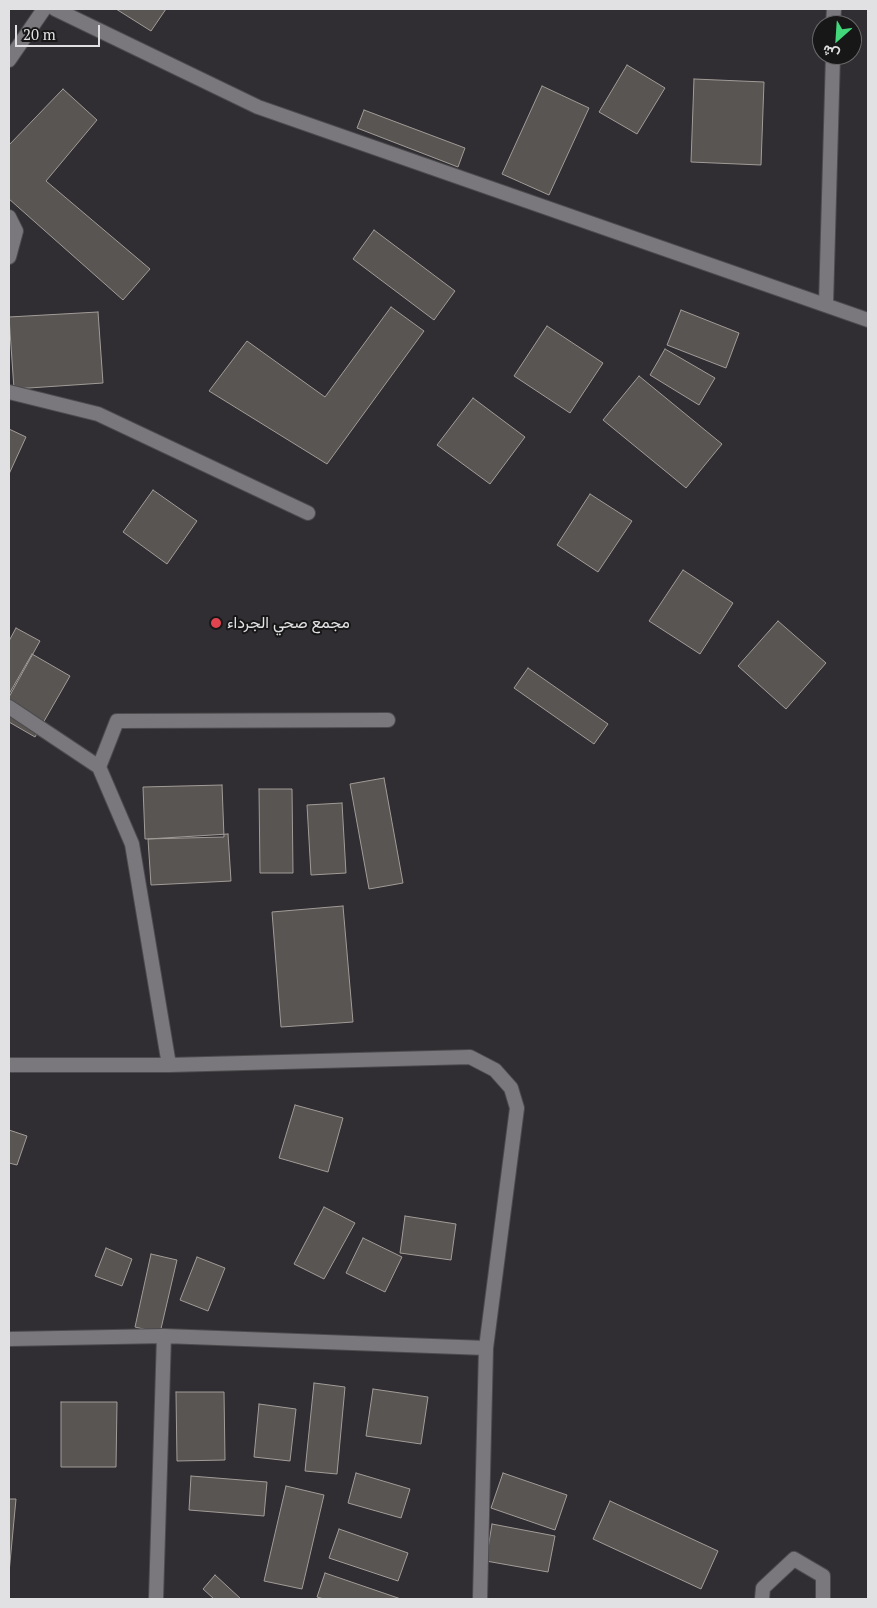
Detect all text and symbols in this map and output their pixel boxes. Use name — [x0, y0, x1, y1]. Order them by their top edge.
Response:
scale bar — [18, 15, 102, 47]
north arrow — [812, 15, 862, 65]
text: 20 m — [23, 24, 56, 44]
text: ش — [819, 41, 842, 65]
place label: مجمع صحي الجرداء — [227, 613, 350, 633]
marker: مجمع صحي الجرداء — [209, 616, 223, 630]

